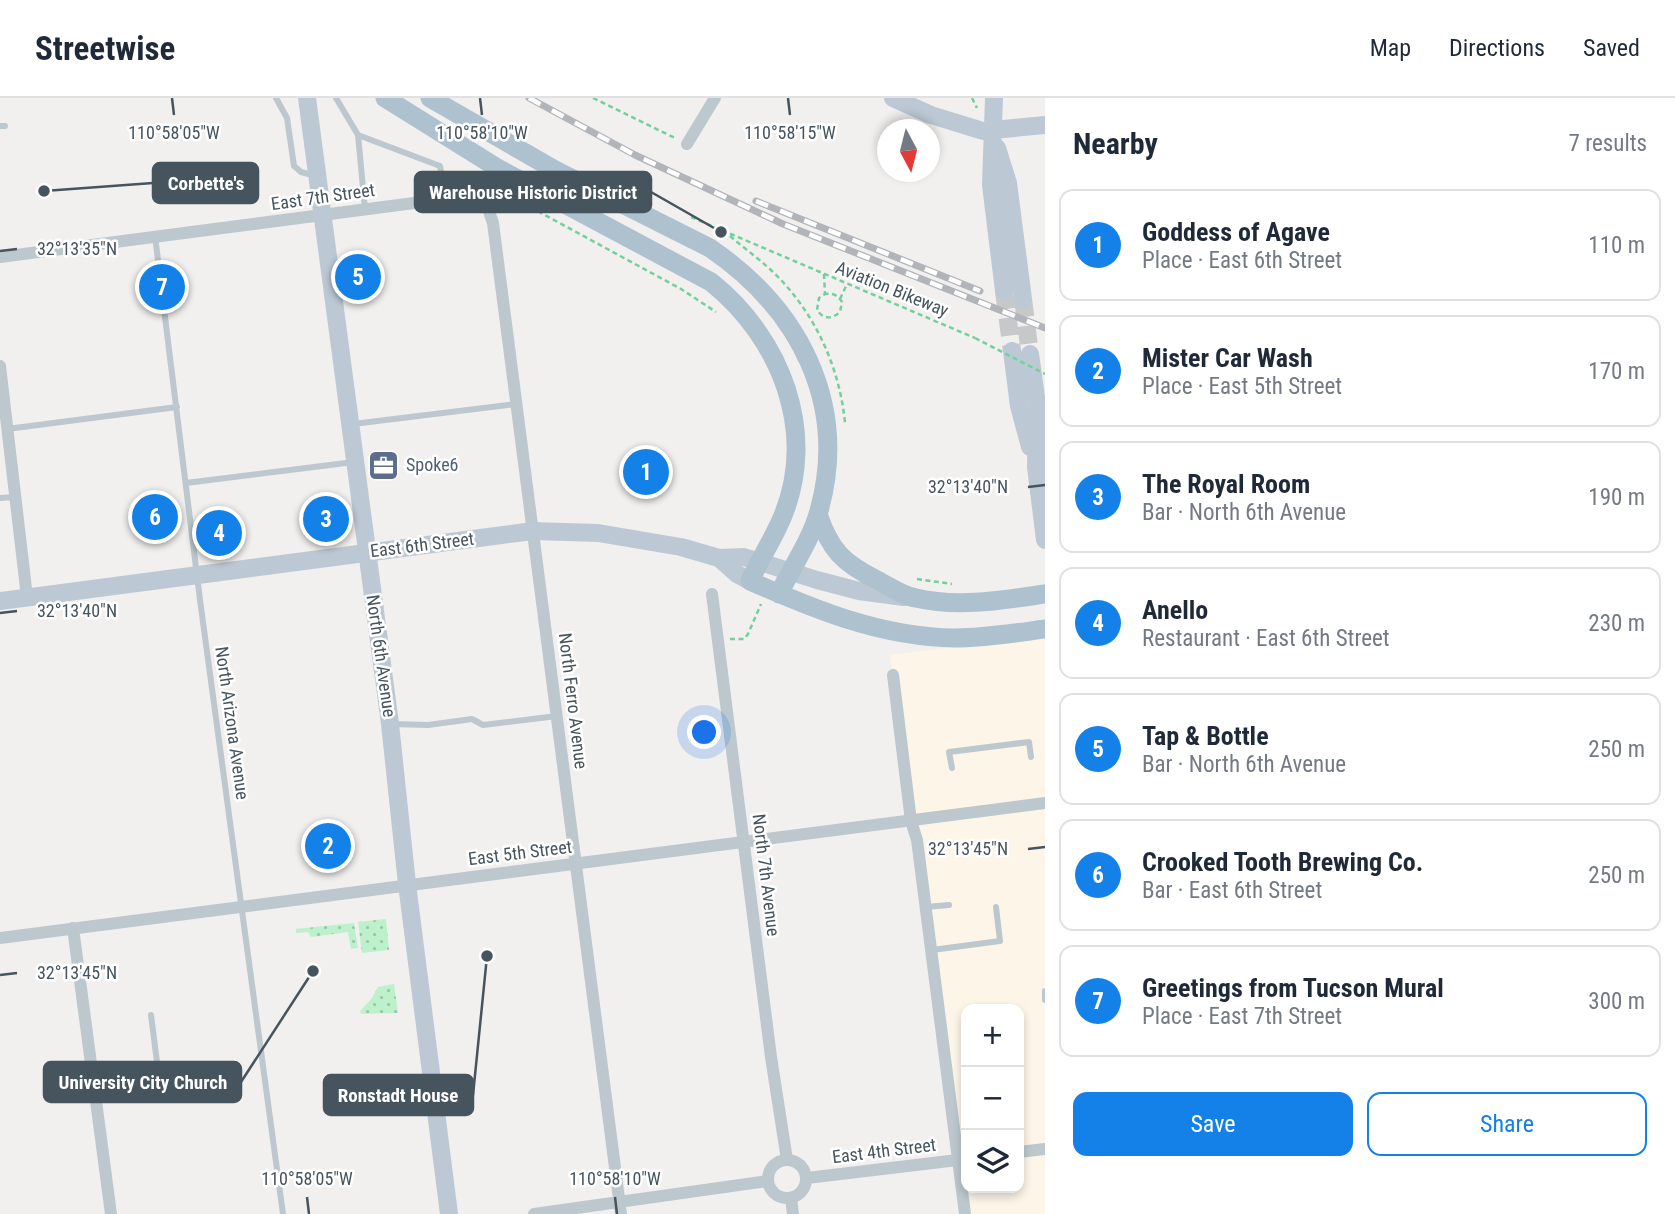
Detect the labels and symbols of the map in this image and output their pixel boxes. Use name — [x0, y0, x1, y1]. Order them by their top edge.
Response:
north arrow — [877, 119, 940, 182]
text: 110°58'05"W — [128, 122, 220, 143]
text: 110°58'10"W — [436, 122, 528, 143]
text: 110°58'15"W — [744, 122, 836, 143]
callout: Corbette's — [153, 163, 258, 203]
text: Corbette's — [168, 172, 244, 195]
callout: Warehouse Historic District — [415, 172, 651, 212]
street label: East 7th Street — [270, 179, 376, 214]
text: Warehouse Historic District — [429, 181, 637, 204]
text: 32°13'35"N — [37, 238, 117, 259]
pin: 5 — [335, 251, 381, 303]
street label: Aviation Bikeway — [833, 256, 952, 321]
pin: 7 — [139, 261, 185, 313]
pin: 1 — [623, 446, 669, 498]
office icon: Spoke6 — [366, 448, 400, 482]
place label: Spoke6 — [406, 454, 459, 475]
text: 32°13'40"N — [928, 476, 1008, 497]
pin: 6 — [132, 491, 178, 543]
pin: 3 — [303, 493, 349, 545]
pin: 4 — [196, 507, 242, 559]
street label: East 6th Street — [369, 528, 475, 561]
street label: North 6th Avenue — [363, 594, 400, 718]
text: 32°13'40"N — [37, 600, 117, 621]
street label: North Ferro Avenue — [555, 632, 592, 770]
street label: North Arizona Avenue — [211, 645, 254, 801]
your location — [687, 715, 721, 749]
street label: North 7th Avenue — [749, 813, 784, 937]
pin: 2 — [305, 820, 351, 872]
street label: East 5th Street — [467, 836, 573, 869]
text: 32°13'45"N — [928, 838, 1008, 859]
text: 32°13'45"N — [37, 962, 117, 983]
callout: University City Church — [44, 1062, 241, 1102]
text: University City Church — [59, 1071, 227, 1094]
callout: Ronstadt House — [324, 1075, 473, 1115]
text: Ronstadt House — [338, 1084, 458, 1107]
street label: East 4th Street — [831, 1134, 937, 1167]
text: 110°58'05"W — [261, 1168, 353, 1189]
text: 110°58'10"W — [569, 1168, 661, 1189]

